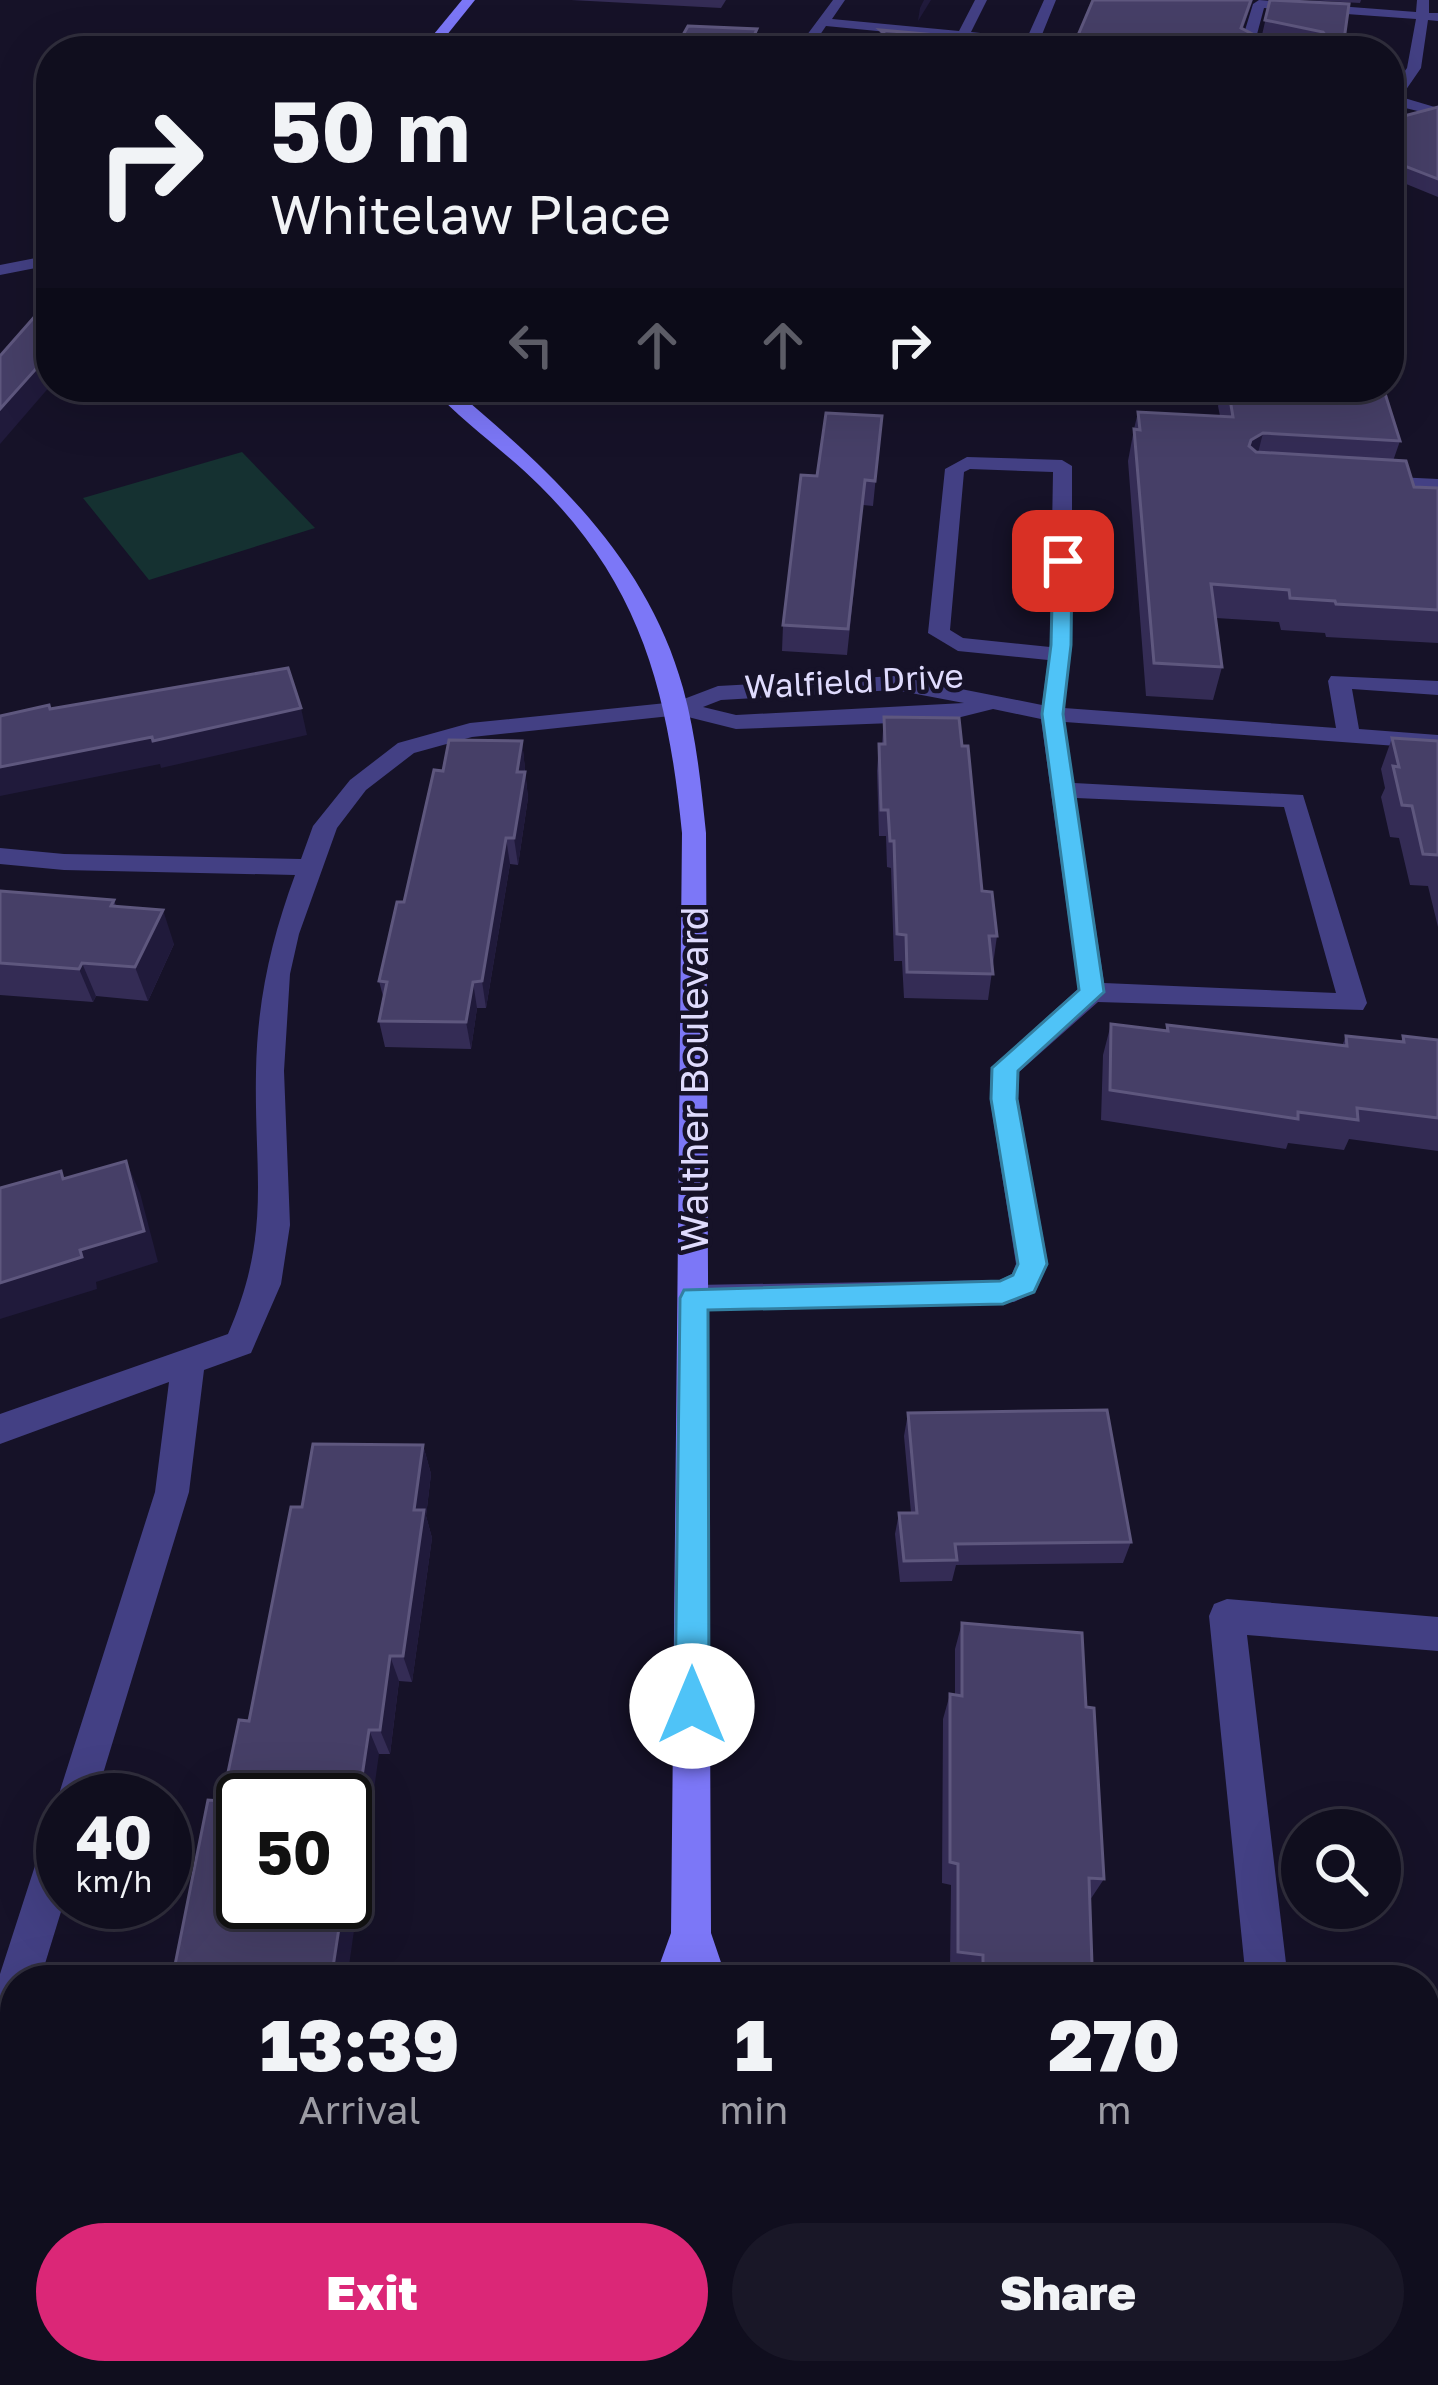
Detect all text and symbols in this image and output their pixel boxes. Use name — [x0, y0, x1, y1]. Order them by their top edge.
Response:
text: 50 m — [270, 80, 470, 180]
icon: right — [72, 84, 228, 240]
text: Whitelaw Place — [270, 181, 671, 246]
icon: left — [498, 312, 564, 378]
icon: ahead — [624, 312, 690, 378]
icon: ahead — [750, 312, 816, 378]
icon: right — [876, 312, 942, 378]
pin — [1012, 510, 1114, 612]
icon: arrive — [1030, 528, 1096, 594]
street label: Walfield Drive — [743, 655, 965, 706]
street label: Walther Boulevard — [670, 906, 717, 1252]
position arrow — [629, 1643, 755, 1769]
speed limit sign: 50 — [216, 1773, 372, 1929]
text: 40 — [76, 1800, 152, 1872]
map controls — [1281, 1809, 1401, 1929]
button: search — [1281, 1809, 1401, 1929]
text: km/h — [76, 1863, 152, 1899]
text: 13:39 — [260, 2000, 459, 2087]
text: 1 — [735, 2000, 773, 2087]
text: 270 — [1048, 2000, 1180, 2087]
text: Arrival — [299, 2086, 421, 2133]
text: min — [719, 2086, 788, 2133]
text: m — [1097, 2086, 1131, 2133]
button: Exit — [36, 2223, 708, 2361]
button: Share — [732, 2223, 1404, 2361]

